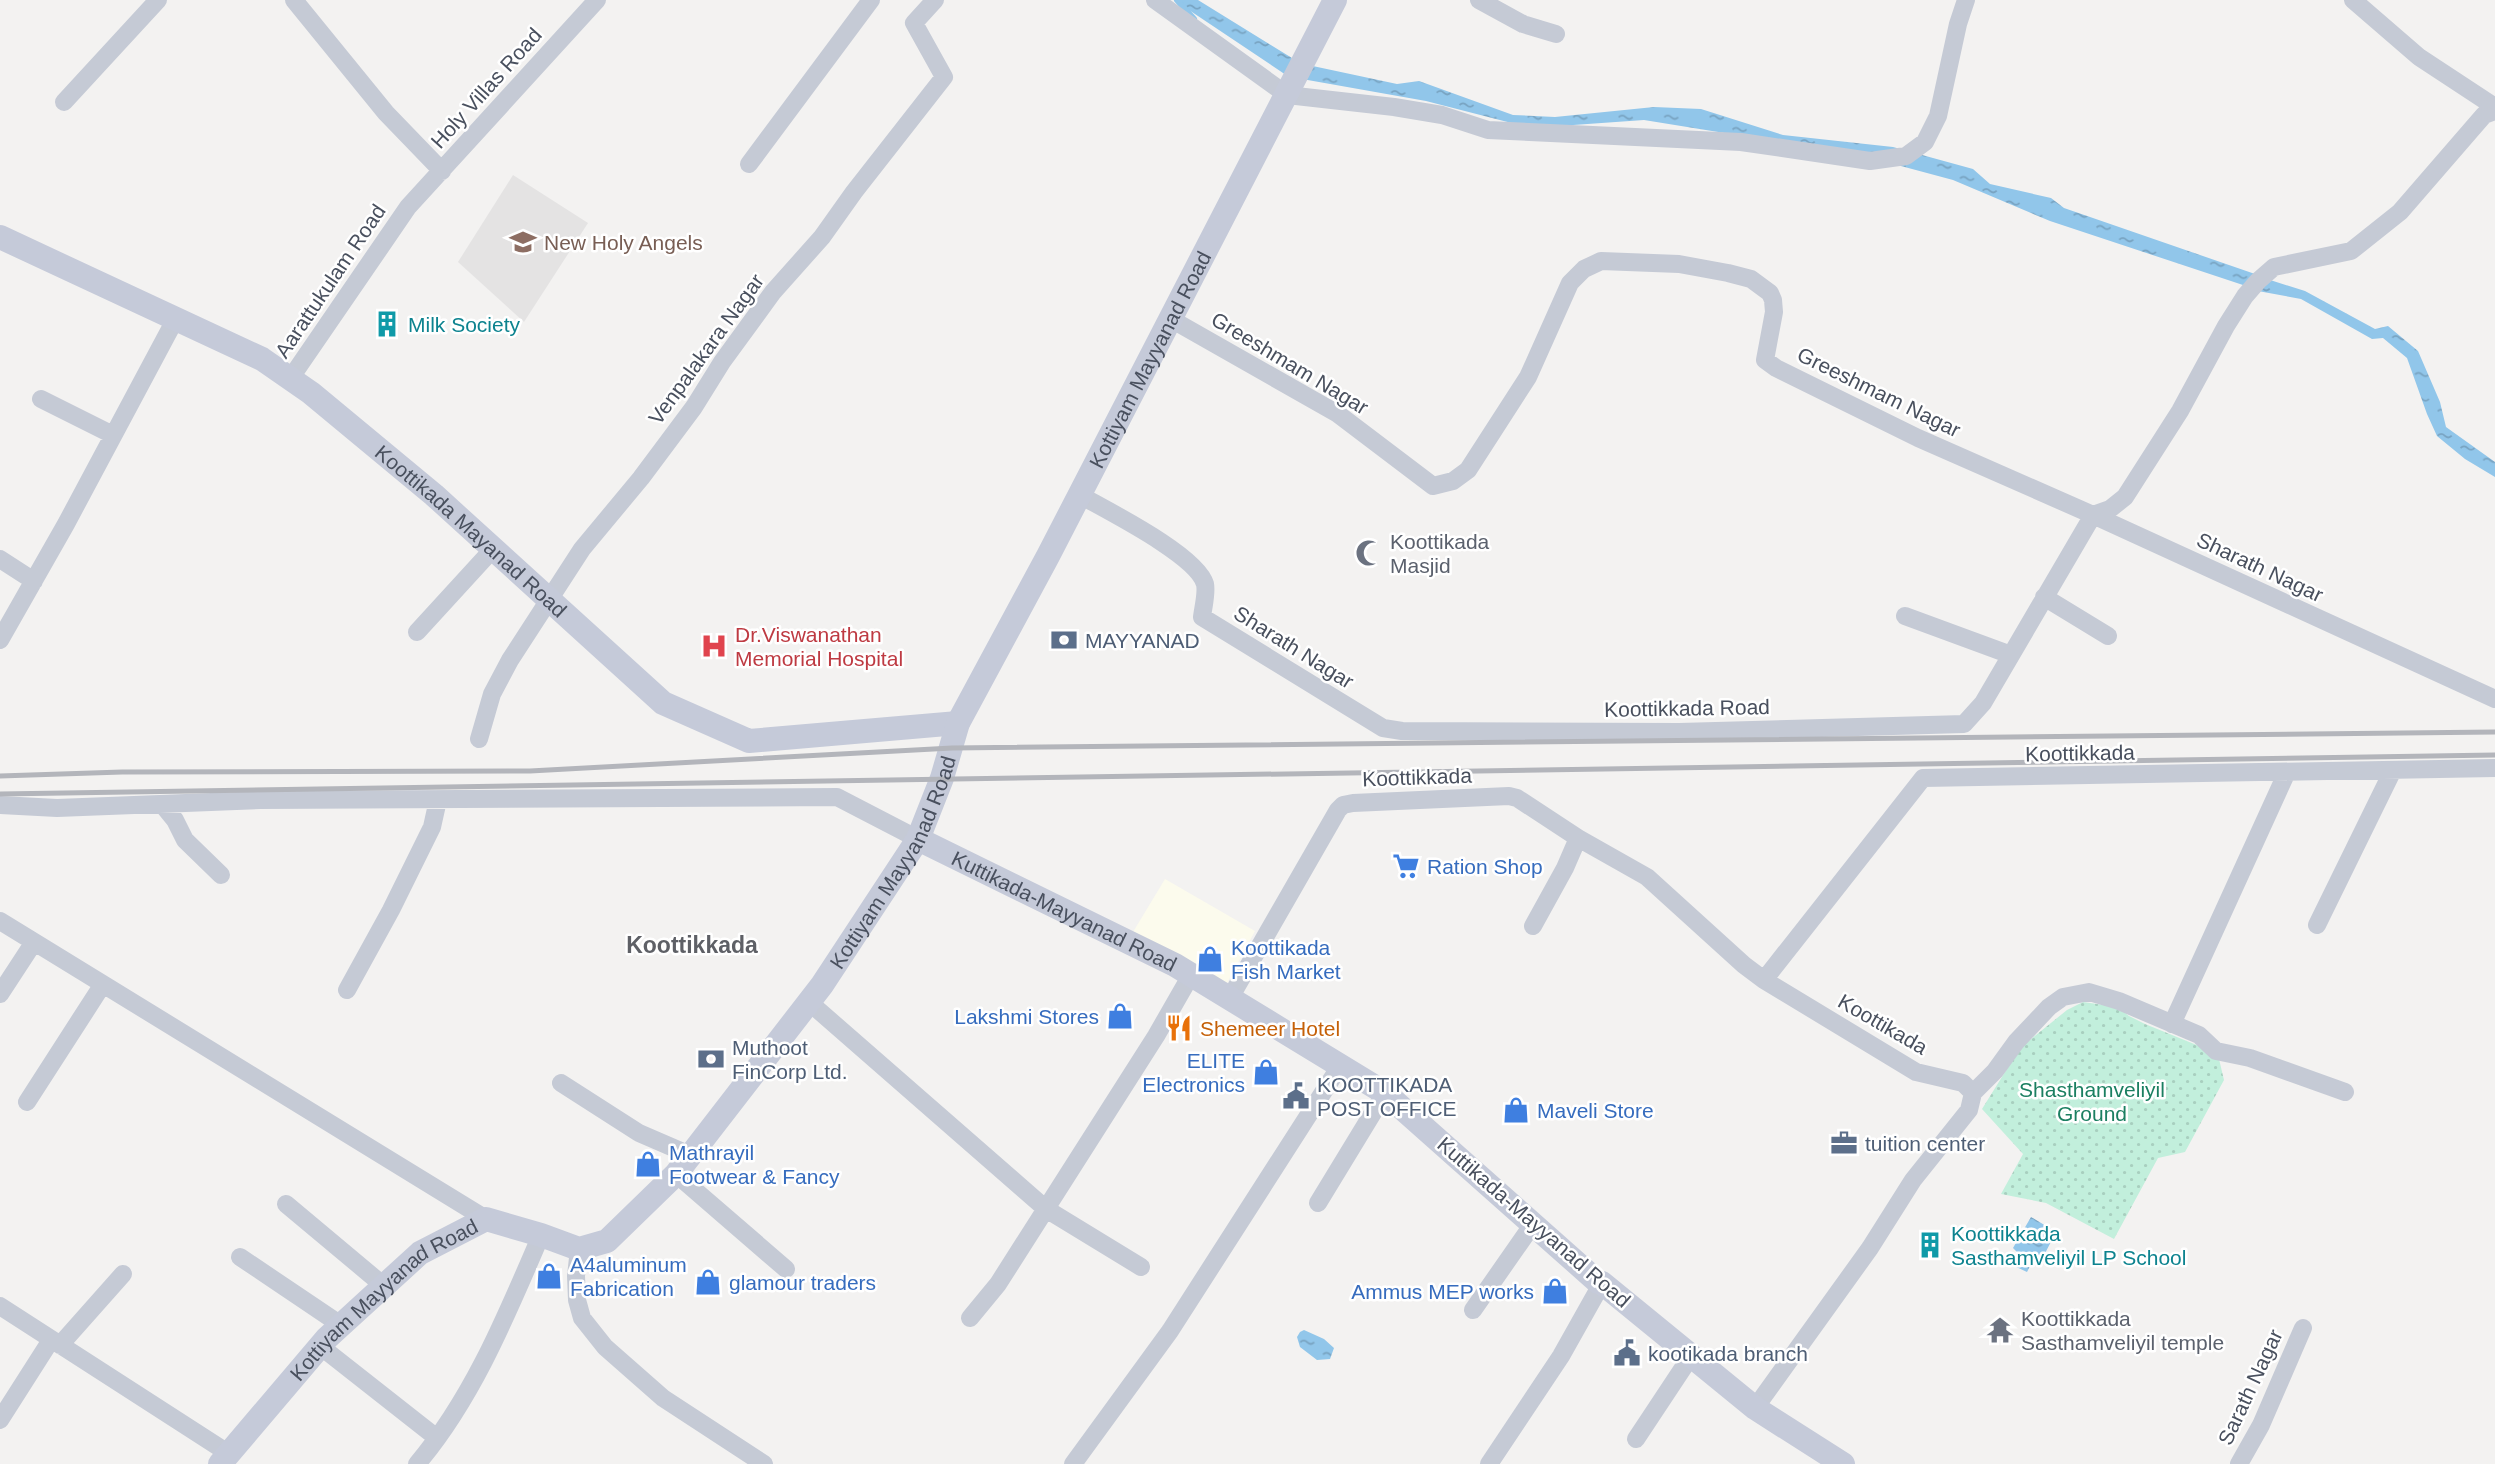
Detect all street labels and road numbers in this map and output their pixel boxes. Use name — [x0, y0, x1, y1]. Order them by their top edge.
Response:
street label: Holy Villas Road — [426, 23, 546, 153]
street label: Aarattukulam Road — [270, 200, 390, 362]
street label: Kottiyam Mayyanad Road — [1084, 247, 1215, 472]
street label: Venpalakara Nagar — [644, 270, 768, 428]
street label: Greeshmam Nagar — [1208, 307, 1372, 419]
street label: Greeshmam Nagar — [1794, 343, 1964, 441]
street label: Koottikada Mayanad Road — [371, 440, 572, 621]
street label: Sharath Nagar — [2193, 528, 2327, 606]
street label: Sharath Nagar — [1230, 601, 1358, 693]
street label: Koottikkada Road — [1604, 695, 1770, 721]
street label: Koottikkada — [2025, 741, 2135, 765]
street label: Kottiyam Mayyanad Road — [825, 753, 959, 973]
street label: Koottikkada — [1362, 764, 1473, 790]
street label: Kuttikada-Mayyanad Road — [948, 846, 1181, 976]
street label: Koottikada — [1834, 989, 1932, 1059]
street label: Kuttikada-Mayyanad Road — [1433, 1132, 1635, 1312]
street label: Kottiyam Mayyanad Road — [285, 1214, 481, 1385]
street label: Sarath Nagar — [2213, 1326, 2287, 1448]

